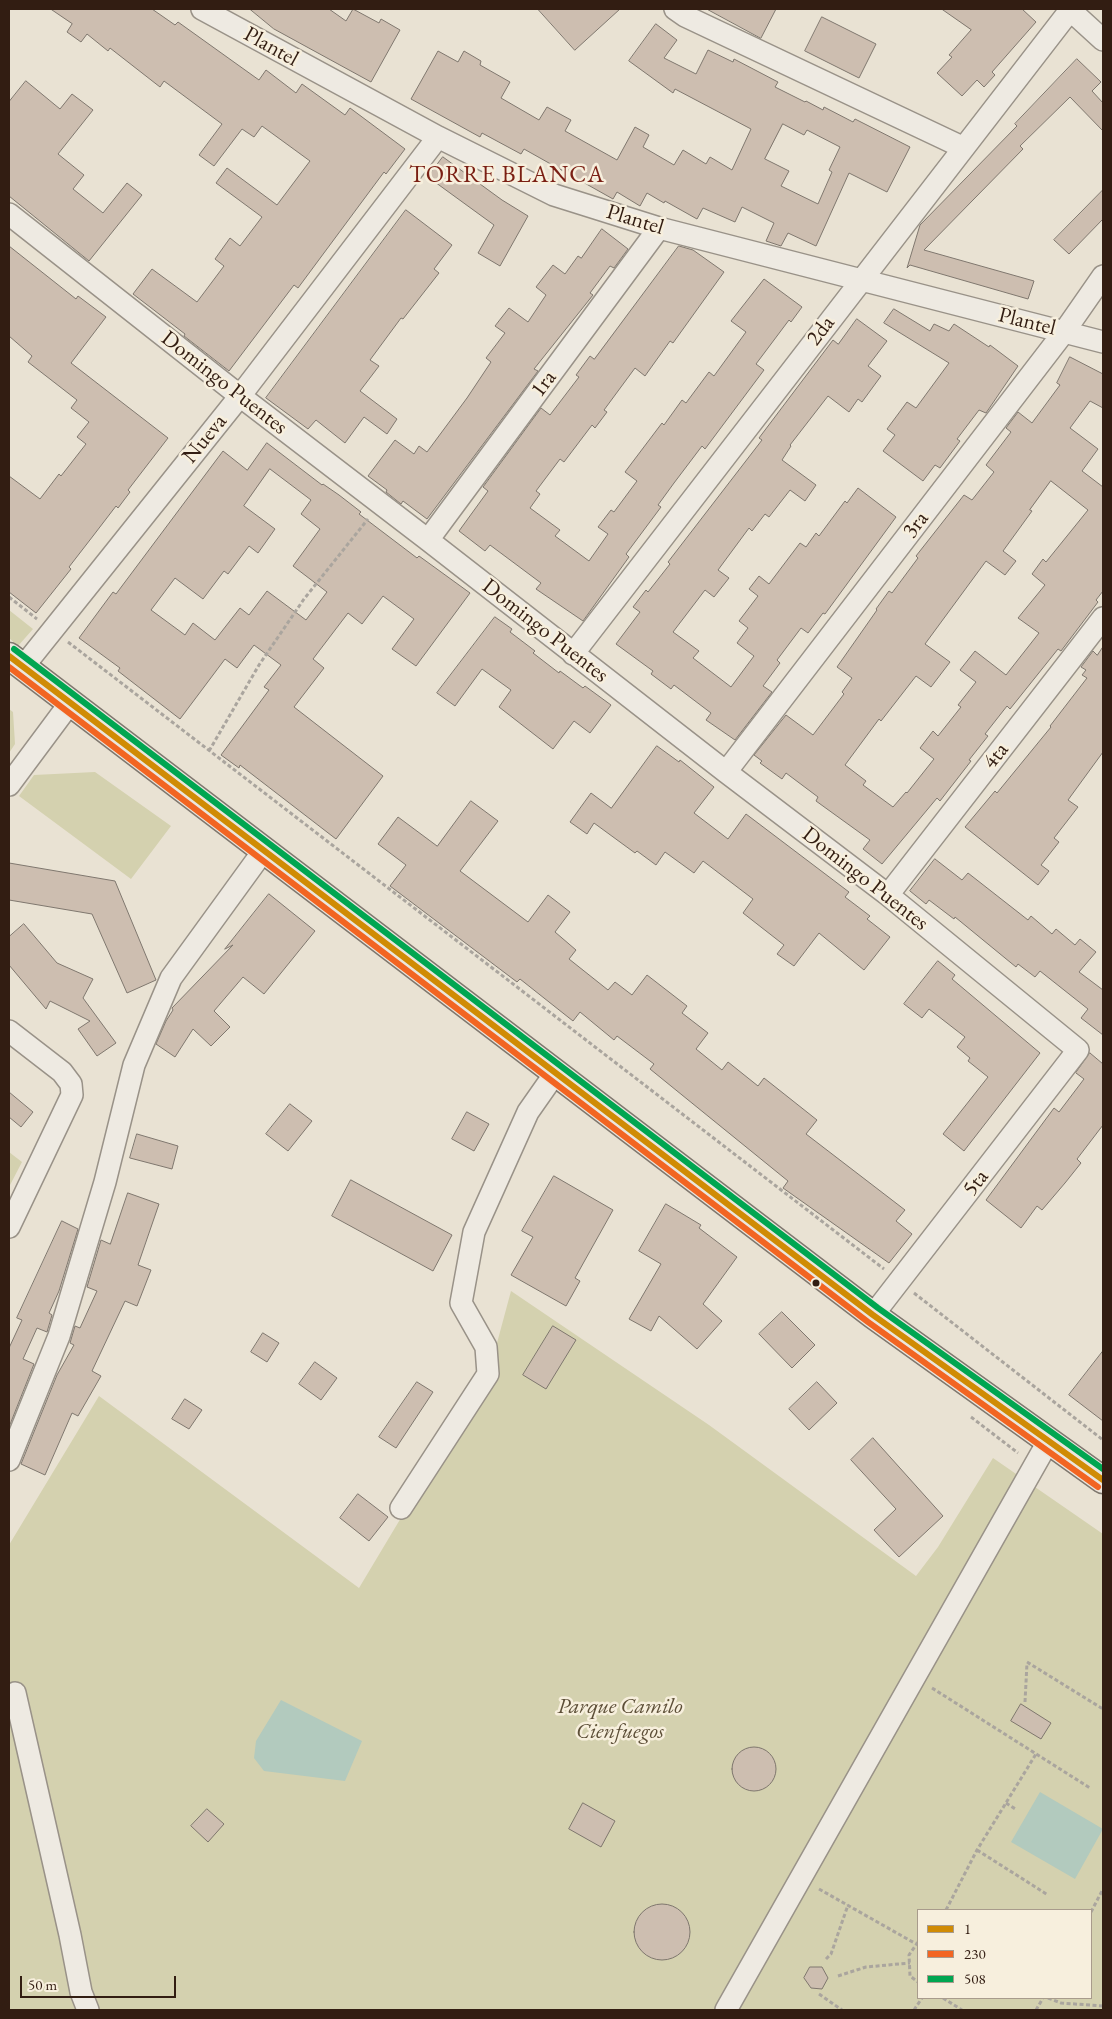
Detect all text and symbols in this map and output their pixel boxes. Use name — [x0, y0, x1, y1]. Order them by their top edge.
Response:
street label: Plantel — [239, 21, 303, 73]
district label: TORRE BLANCA — [408, 161, 606, 189]
street label: Plantel — [603, 199, 667, 241]
street label: Plantel — [995, 302, 1059, 342]
street label: 2da — [801, 311, 841, 351]
street label: Domingo Puentes — [156, 326, 292, 440]
street label: 1ra — [525, 365, 563, 403]
street label: Nueva — [177, 409, 233, 469]
street label: 3ra — [897, 506, 935, 544]
street label: Domingo Puentes — [477, 574, 613, 688]
street label: 4ta — [978, 738, 1014, 774]
street label: Domingo Puentes — [797, 822, 933, 936]
street label: 5ta — [958, 1165, 994, 1201]
unlabelled marker — [811, 1278, 821, 1288]
park label: Parque Camilo Cienfuegos — [557, 1694, 683, 1745]
legend — [917, 1909, 1092, 1999]
text: 1 — [964, 1919, 971, 1938]
text: 230 — [964, 1944, 986, 1963]
scale bar — [22, 1966, 179, 1998]
text: 508 — [964, 1969, 986, 1988]
text: 50 m — [28, 1975, 57, 1994]

